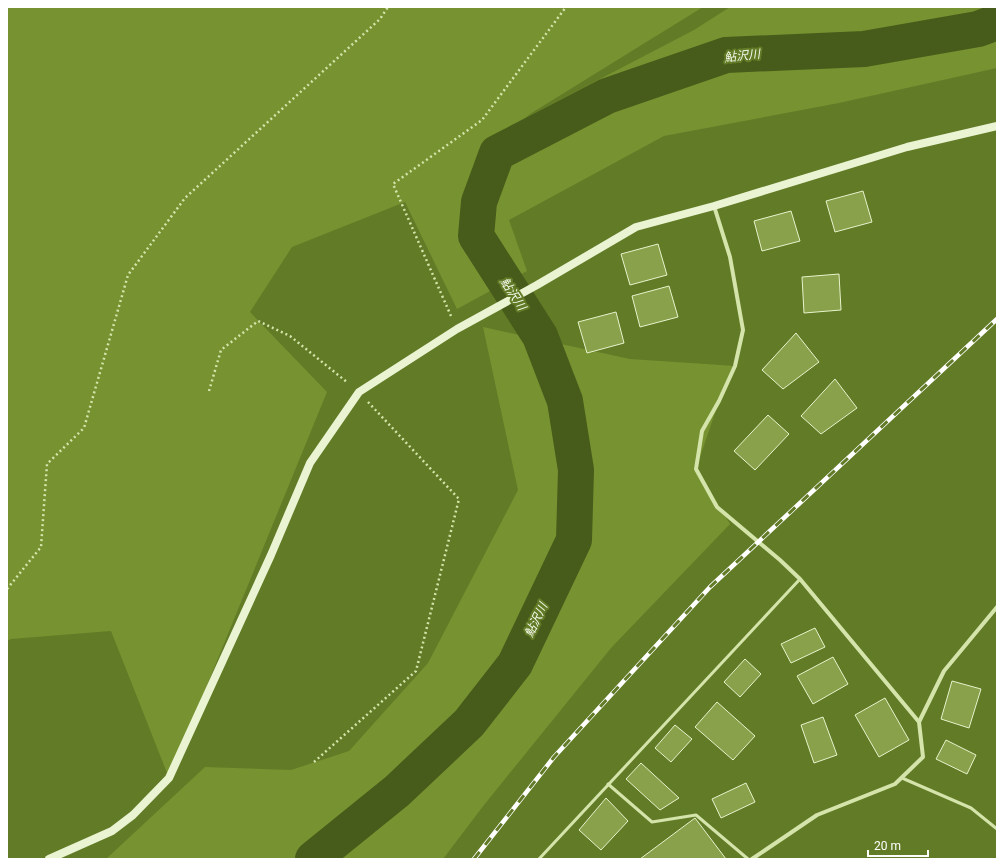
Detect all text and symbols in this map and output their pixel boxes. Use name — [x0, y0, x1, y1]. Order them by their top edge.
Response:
water label: 鮎沢川 — [723, 47, 763, 65]
water label: 鮎沢川 — [497, 275, 530, 315]
water label: 鮎沢川 — [522, 599, 551, 639]
scale bar — [868, 832, 928, 858]
text: 20 m — [874, 839, 901, 853]

